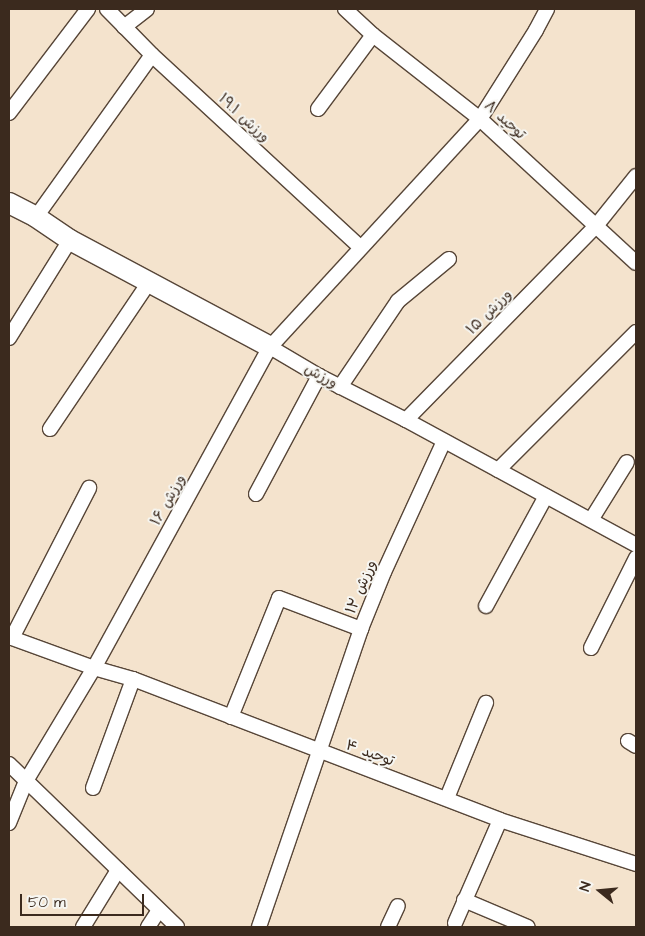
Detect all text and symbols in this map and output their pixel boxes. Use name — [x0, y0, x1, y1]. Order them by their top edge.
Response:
street label: ورزش ۱۹.۱ — [215, 90, 273, 146]
street label: توحید ۸ — [481, 97, 529, 143]
street label: ورزش ۱۵ — [462, 285, 516, 339]
street label: ورزش — [301, 360, 341, 392]
street label: ورزش ۱۶ — [147, 471, 189, 529]
street label: ورزش ۱۲ — [342, 557, 380, 617]
street label: توحید ۴ — [343, 736, 397, 770]
north arrow — [575, 866, 625, 916]
text: N — [575, 879, 597, 894]
scale bar — [22, 884, 146, 916]
text: 50 m — [28, 892, 66, 913]

